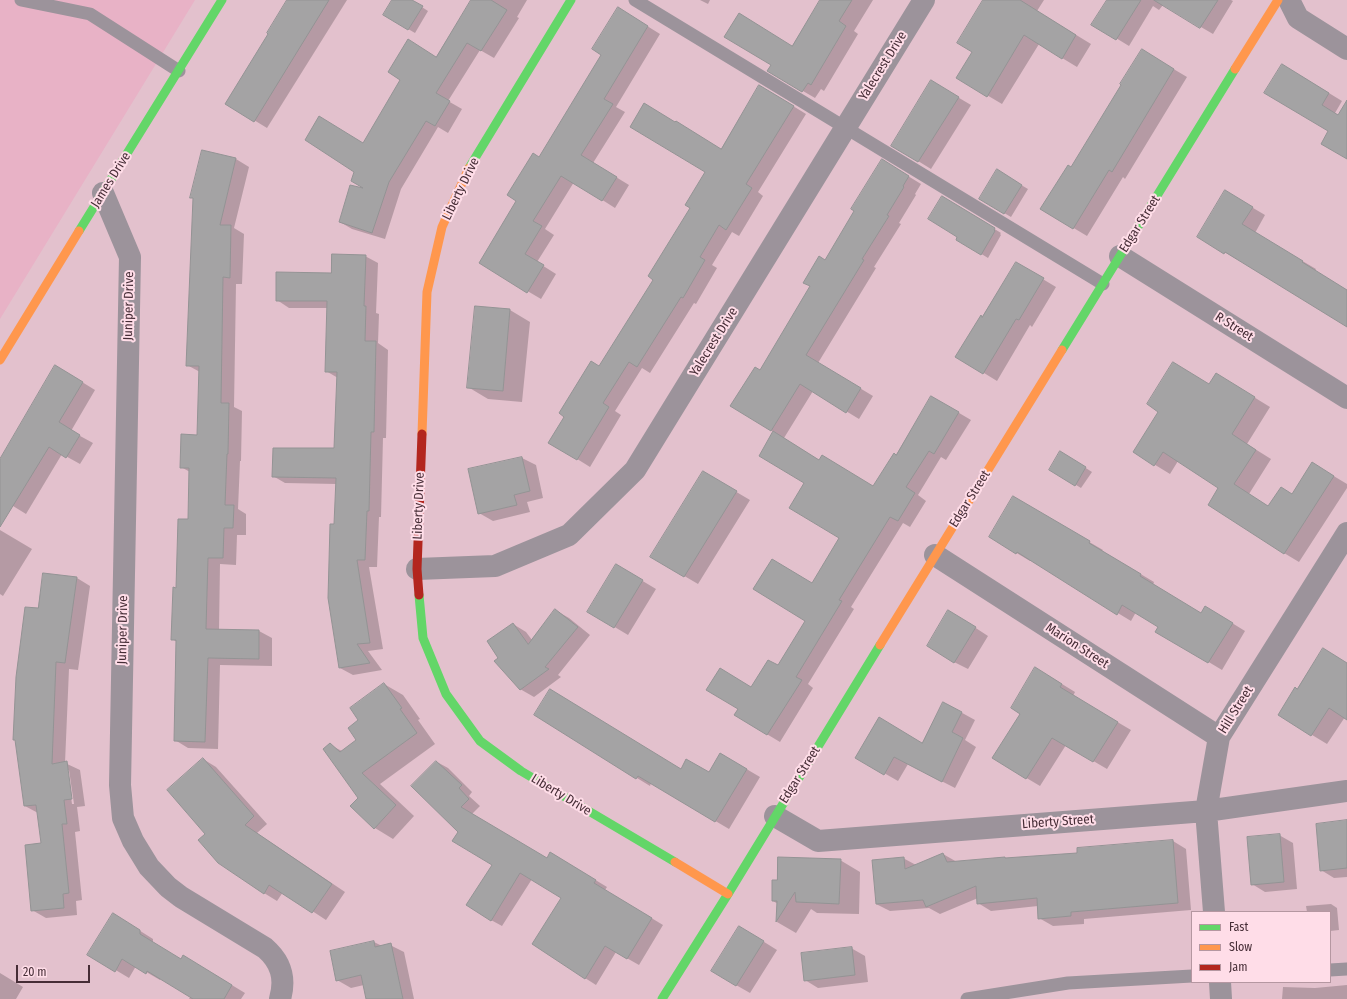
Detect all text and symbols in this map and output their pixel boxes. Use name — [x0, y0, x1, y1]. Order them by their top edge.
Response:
street label: Yalecrest Drive — [856, 29, 910, 103]
street label: James Drive — [88, 149, 134, 211]
street label: Liberty Drive — [439, 155, 483, 223]
street label: Edgar Street — [1116, 192, 1164, 256]
street label: Juniper Drive — [121, 271, 137, 341]
street label: Yalecrest Drive — [687, 305, 741, 379]
street label: R Street — [1212, 309, 1256, 345]
street label: Edgar Street — [946, 467, 994, 531]
street label: Liberty Drive — [410, 472, 428, 540]
street label: Juniper Drive — [115, 595, 131, 665]
street label: Marion Street — [1043, 620, 1111, 672]
street label: Hill Street — [1215, 683, 1257, 737]
street label: Edgar Street — [776, 743, 824, 807]
street label: Liberty Drive — [528, 771, 594, 819]
street label: Liberty Street — [1022, 812, 1094, 832]
legend — [1191, 911, 1331, 983]
text: Fast — [1229, 920, 1248, 934]
text: Slow — [1229, 940, 1252, 954]
scale bar — [18, 957, 92, 983]
text: Jam — [1229, 960, 1247, 974]
text: 20 m — [23, 965, 47, 979]

